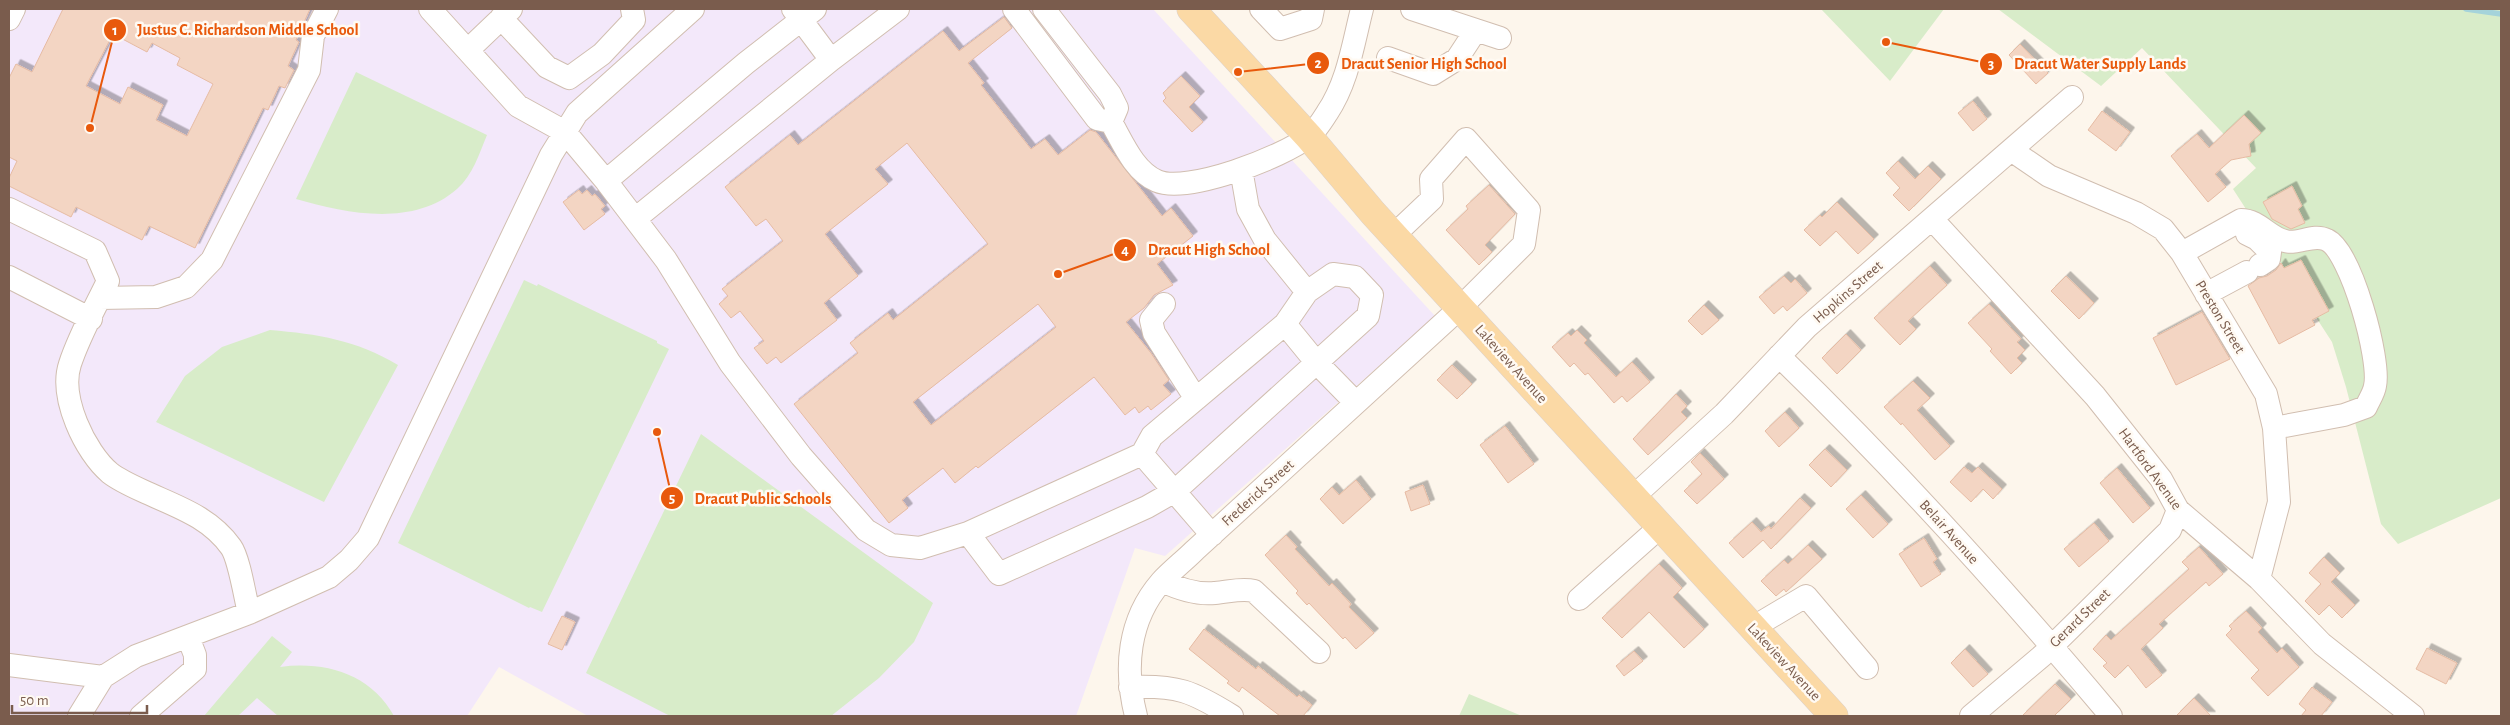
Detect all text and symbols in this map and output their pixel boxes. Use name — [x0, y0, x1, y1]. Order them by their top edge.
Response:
callout: Justus C. Richardson Middle School — [103, 14, 369, 45]
text: Justus C. Richardson Middle School — [137, 22, 359, 38]
text: 1 — [112, 23, 118, 38]
callout: Dracut Senior High School — [1306, 48, 1517, 79]
callout: Dracut Water Supply Lands — [1979, 48, 2196, 79]
text: 2 — [1314, 56, 1322, 71]
text: Dracut Senior High School — [1341, 56, 1507, 72]
text: Dracut Water Supply Lands — [2014, 56, 2186, 73]
text: 3 — [1988, 57, 1994, 72]
callout: Dracut High School — [1113, 234, 1280, 265]
text: Dracut High School — [1148, 242, 1270, 258]
text: 4 — [1121, 243, 1129, 258]
street label: Hopkins Street — [1810, 258, 1886, 326]
street label: Preston Street — [2192, 278, 2248, 356]
street label: Lakeview Avenue — [1472, 322, 1550, 406]
street label: Hartford Avenue — [2116, 425, 2185, 513]
street label: Frederick Street — [1219, 457, 1297, 529]
callout: Dracut Public Schools — [660, 483, 842, 514]
text: 5 — [669, 491, 675, 506]
text: Dracut Public Schools — [695, 491, 831, 507]
street label: Belair Avenue — [1917, 497, 1981, 567]
street label: Gerard Street — [2047, 586, 2113, 650]
street label: Lakeview Avenue — [1744, 620, 1824, 704]
scale bar — [12, 682, 148, 714]
text: 50 m — [20, 693, 49, 708]

